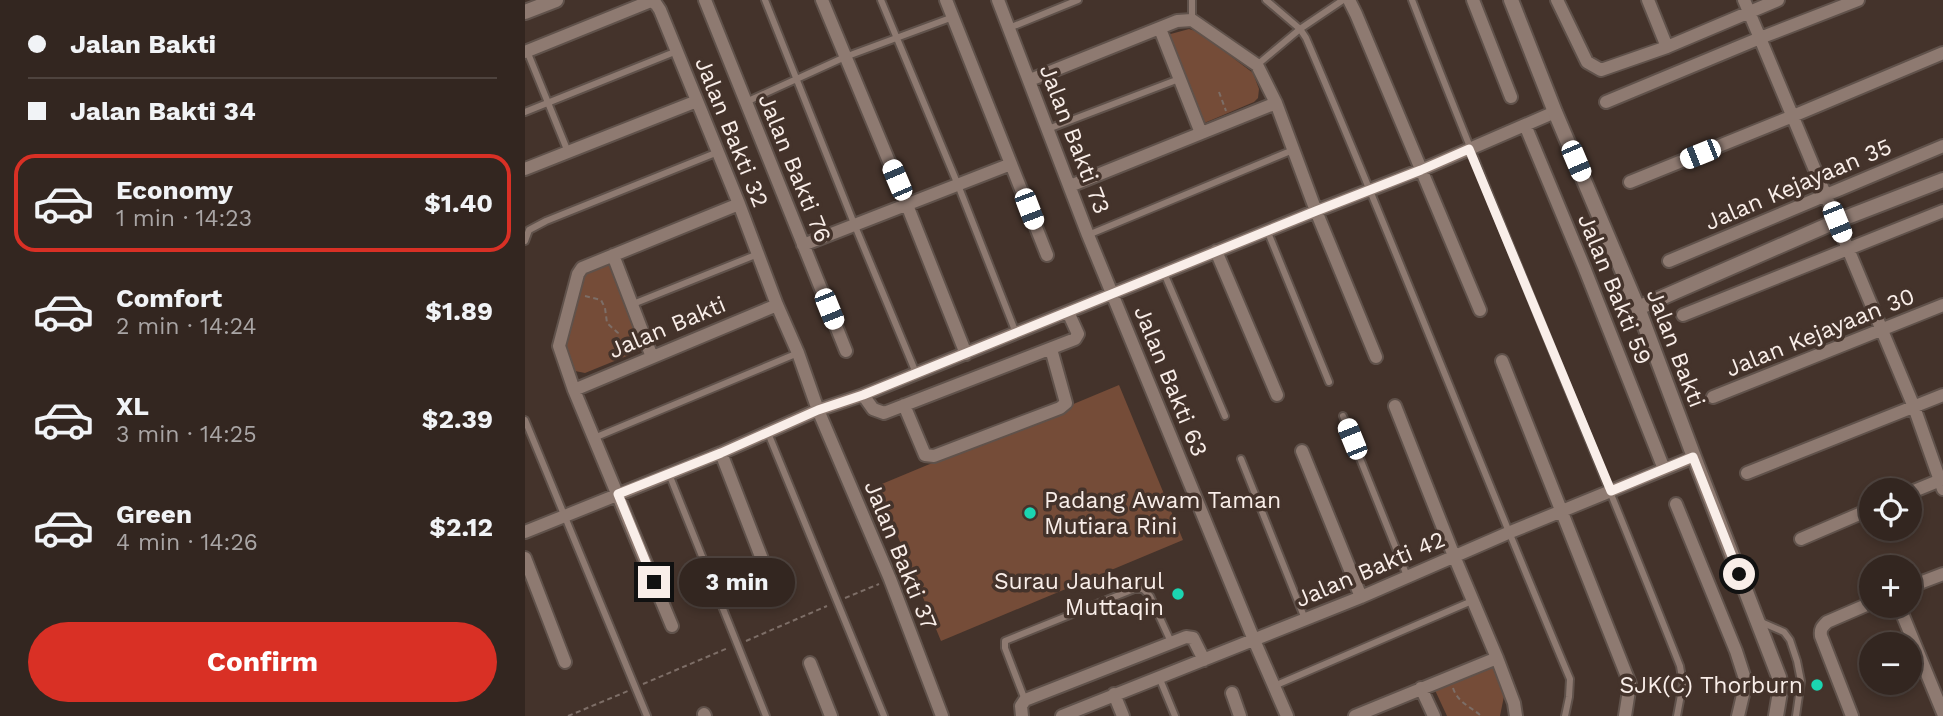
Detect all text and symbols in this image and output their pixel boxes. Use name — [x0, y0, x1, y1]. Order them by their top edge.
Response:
text: Jalan Bakti — [70, 29, 216, 59]
street label: Jalan Bakti 32 — [689, 53, 774, 211]
street label: Jalan Bakti 73 — [1034, 61, 1115, 218]
street label: Jalan Bakti 76 — [752, 90, 837, 246]
text: Jalan Bakti 34 — [70, 96, 256, 126]
street label: Jalan Kejayaan 35 — [1701, 133, 1896, 236]
car — [1677, 136, 1724, 172]
car — [1559, 138, 1594, 184]
car — [880, 157, 915, 203]
icon: car — [32, 172, 95, 235]
text: Economy — [116, 175, 233, 205]
car — [1012, 186, 1047, 232]
text: $1.40 — [424, 188, 493, 218]
car — [1820, 199, 1855, 245]
text: 1 min · 14:23 — [116, 205, 252, 232]
street label: Jalan Bakti 59 — [1572, 210, 1657, 368]
icon: car — [32, 280, 95, 343]
street label: Jalan Kejayaan 30 — [1722, 282, 1918, 383]
text: Comfort — [116, 283, 222, 313]
street label: Jalan Bakti — [1641, 285, 1710, 411]
car — [812, 286, 847, 332]
street label: Jalan Bakti — [605, 291, 730, 364]
text: $1.89 — [425, 296, 493, 326]
street label: Jalan Bakti 63 — [1128, 302, 1213, 460]
text: 2 min · 14:24 — [116, 313, 257, 340]
icon: car — [32, 388, 95, 451]
text: XL — [116, 391, 149, 421]
text: $2.39 — [422, 404, 493, 434]
car — [1335, 416, 1370, 462]
text: 3 min · 14:25 — [116, 421, 257, 448]
street label: Jalan Bakti 37 — [858, 477, 943, 634]
map controls — [1859, 478, 1922, 695]
button: locate — [1859, 478, 1922, 541]
place label: Padang Awam Taman Mutiara Rini — [1044, 487, 1281, 540]
icon: car — [32, 496, 95, 559]
text: Green — [116, 499, 192, 529]
marker: Padang Awam Taman Mutiara Rini — [1022, 505, 1038, 521]
text: $2.12 — [429, 512, 493, 542]
street label: Jalan Bakti 42 — [1291, 526, 1449, 613]
text: 4 min · 14:26 — [116, 529, 258, 556]
button: + — [1859, 555, 1922, 618]
callout: 3 min — [679, 558, 794, 606]
route start — [1723, 558, 1755, 590]
route end — [638, 566, 670, 598]
place label: Surau Jauharul Muttaqin — [994, 568, 1164, 621]
text: 3 min — [706, 569, 768, 596]
marker: Surau Jauharul Muttaqin — [1170, 586, 1186, 602]
button: Confirm — [28, 622, 497, 702]
button: − — [1859, 632, 1922, 695]
place label: SJK(C) Thorburn — [1620, 672, 1803, 699]
marker: SJK(C) Thorburn — [1809, 677, 1825, 693]

